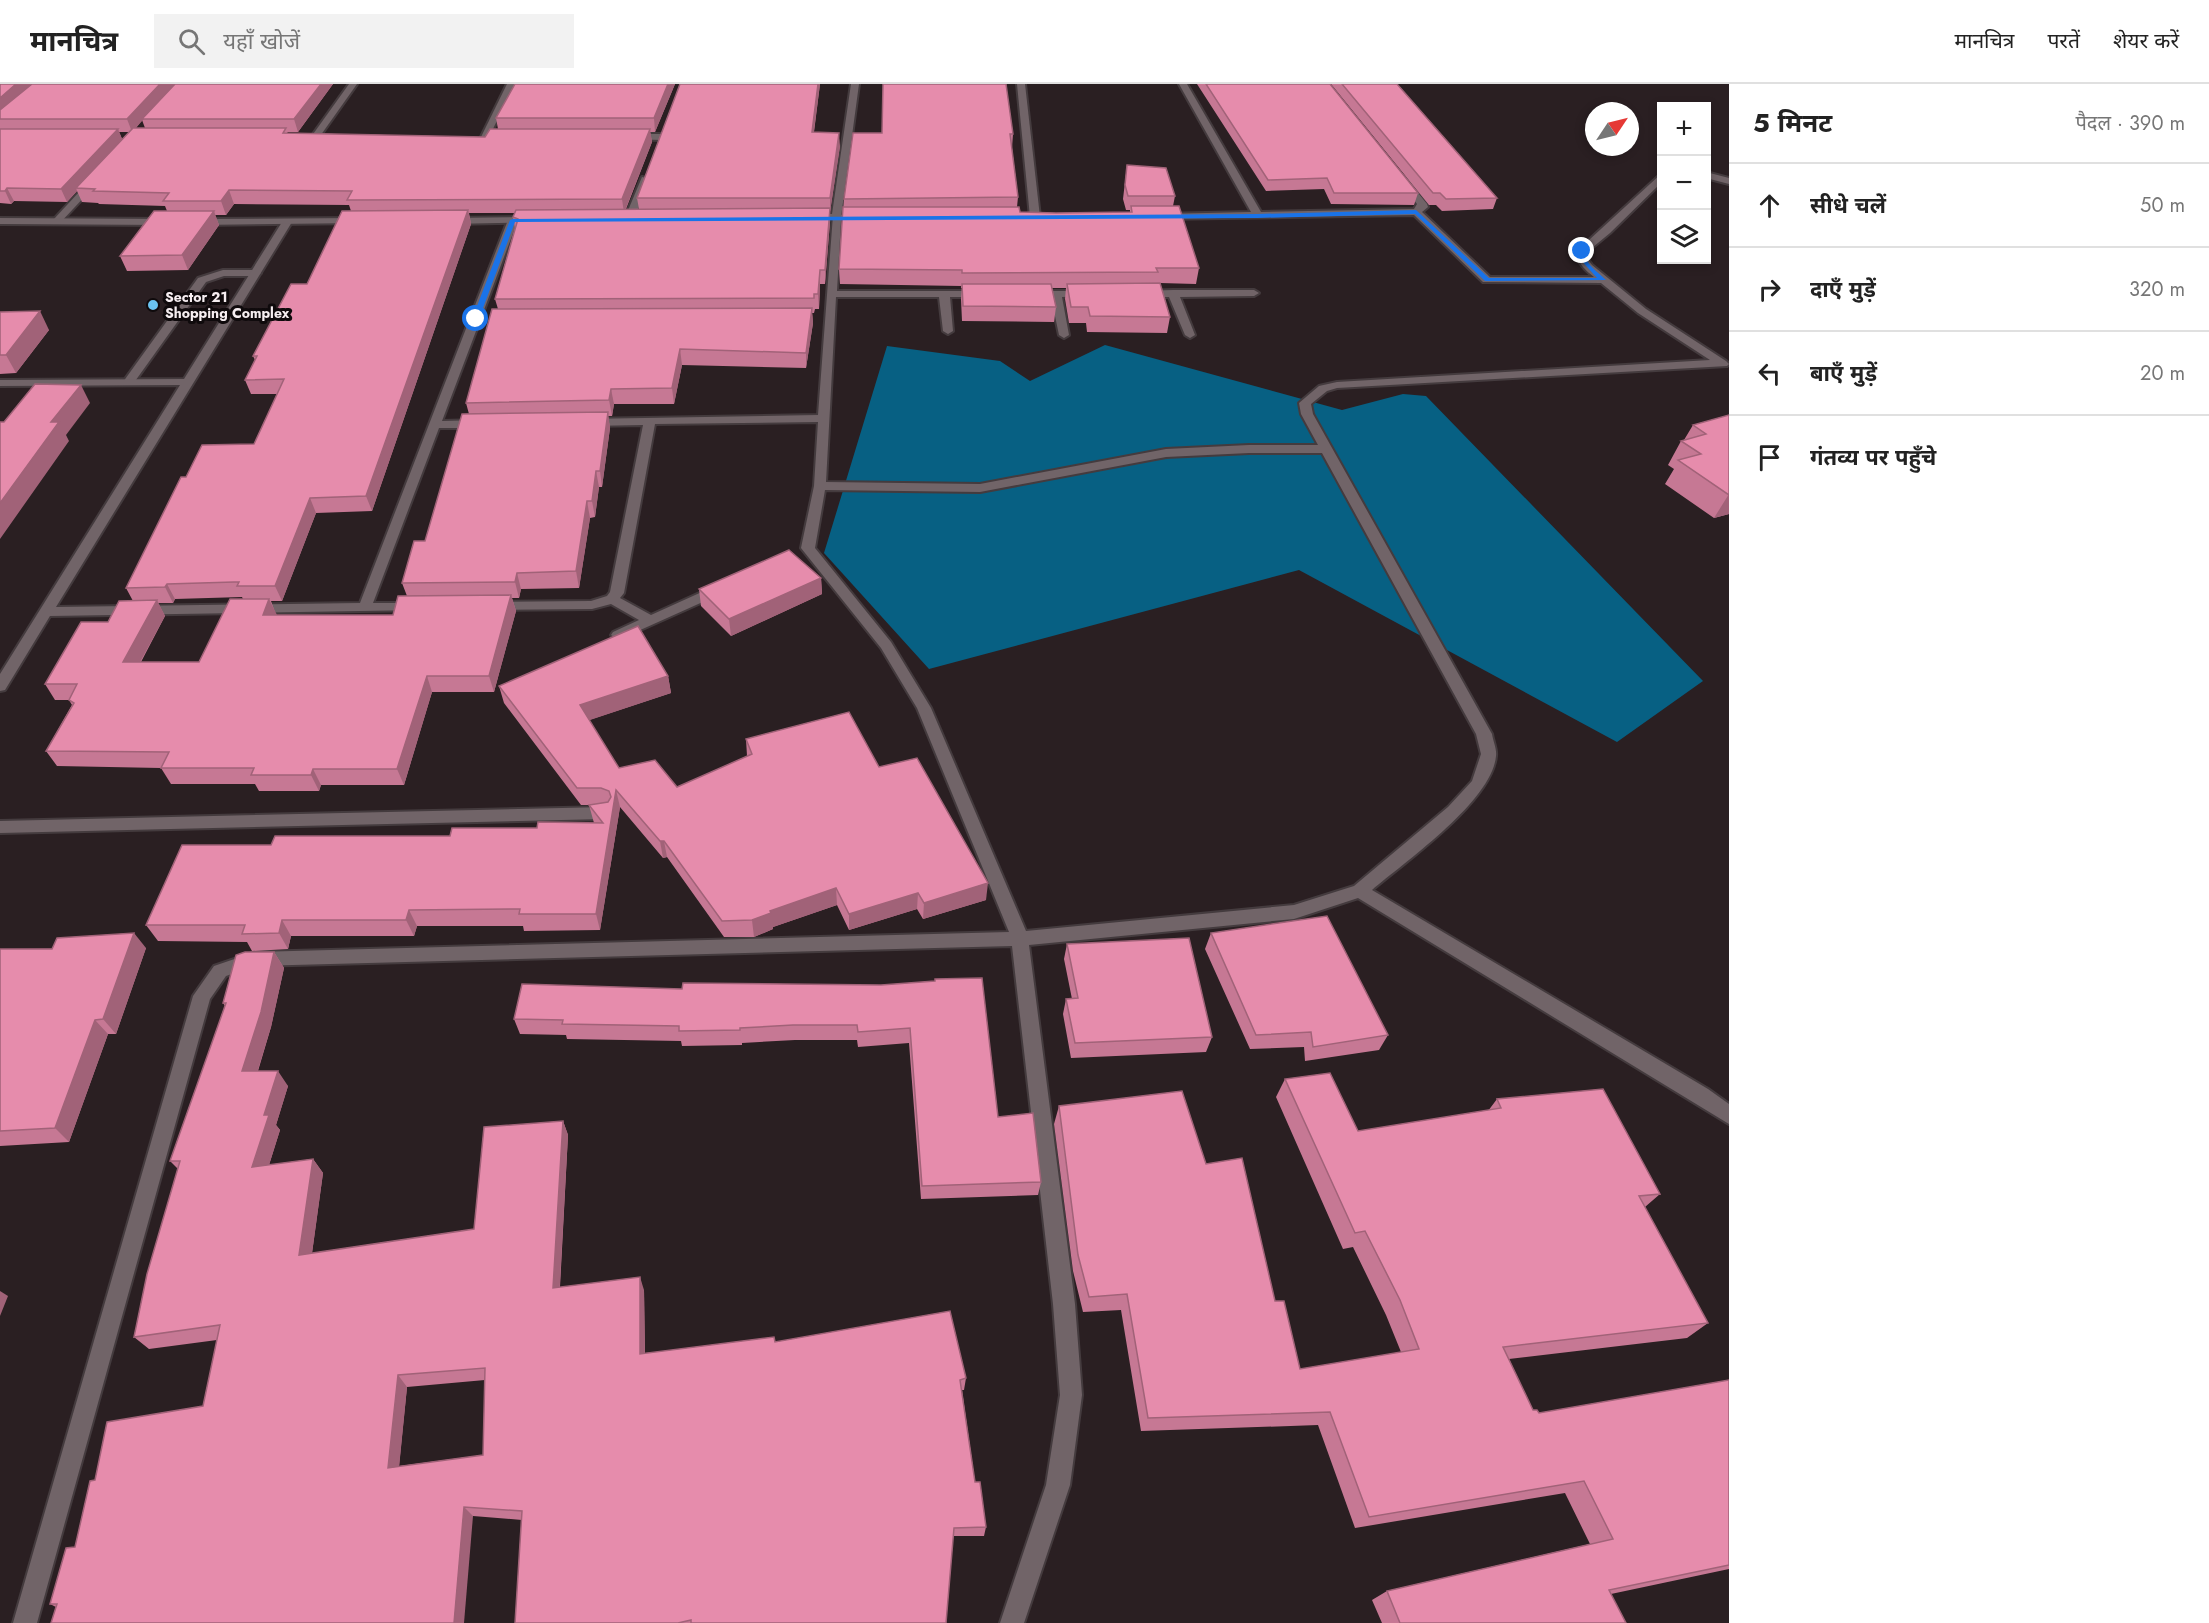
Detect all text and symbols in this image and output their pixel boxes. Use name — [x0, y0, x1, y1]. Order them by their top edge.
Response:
search box — [154, 14, 574, 68]
text: मानचित्र — [30, 21, 118, 62]
icon: search — [175, 25, 208, 58]
text: यहाँ खोजें — [223, 25, 300, 57]
text: मानचित्र — [1954, 26, 2014, 56]
text: परतें — [2047, 26, 2080, 56]
text: शेयर करें — [2113, 26, 2179, 56]
north arrow — [1585, 102, 1639, 156]
map controls — [1657, 102, 1711, 264]
button: + — [1657, 102, 1711, 156]
text: 5 मिनट — [1753, 104, 1832, 142]
text: पैदल · 390 m — [2075, 109, 2185, 138]
button: − — [1657, 156, 1711, 210]
icon: ahead — [1753, 189, 1786, 222]
text: सीधे चलें — [1810, 189, 1886, 221]
text: 50 m — [2140, 191, 2185, 220]
button: layers — [1657, 210, 1711, 264]
route end — [1568, 237, 1594, 263]
icon: right — [1753, 273, 1786, 306]
text: दाएँ मुड़ें — [1810, 273, 1876, 305]
text: 320 m — [2129, 275, 2185, 304]
place label: Sector 21 Shopping Complex — [165, 287, 290, 323]
marker: Sector 21 Shopping Complex — [146, 298, 160, 312]
route start — [462, 305, 488, 331]
icon: left — [1753, 357, 1786, 390]
text: बाएँ मुड़ें — [1810, 357, 1877, 389]
text: 20 m — [2140, 359, 2185, 388]
icon: arrive — [1753, 441, 1786, 474]
text: गंतव्य पर पहुँचे — [1810, 441, 1936, 473]

